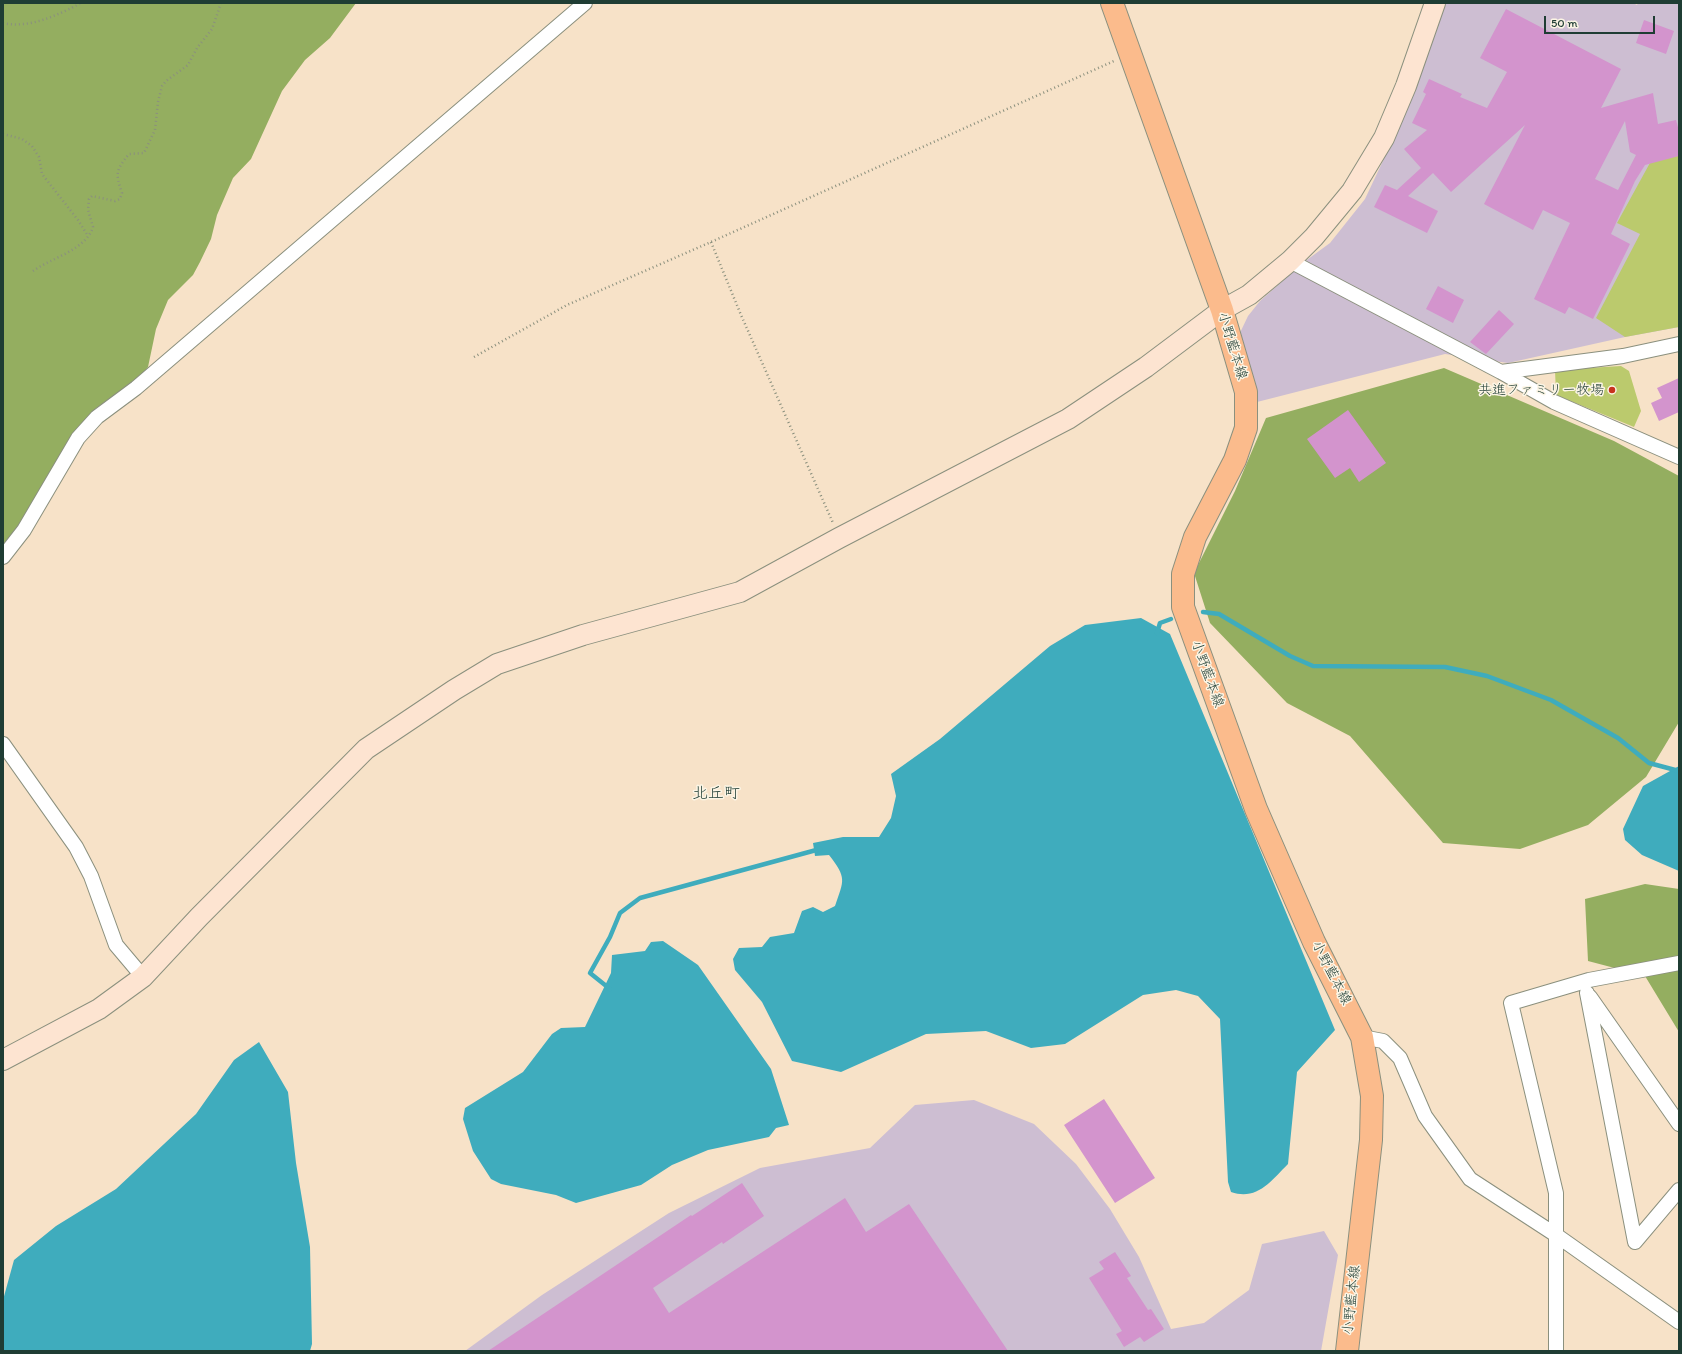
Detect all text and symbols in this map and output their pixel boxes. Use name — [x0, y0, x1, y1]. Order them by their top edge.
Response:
scale bar — [1546, 8, 1657, 34]
text: 50 m — [1551, 16, 1577, 30]
street label: 小野藍本線 — [1214, 310, 1250, 382]
place label: 共進ファミリー牧場 — [1478, 382, 1604, 398]
marker: 共進ファミリー牧場 — [1607, 385, 1617, 395]
street label: 小野藍本線 — [1187, 638, 1227, 710]
district label: 北丘町 — [692, 784, 740, 804]
street label: 小野藍本線 — [1308, 938, 1354, 1008]
street label: 小野藍本線 — [1340, 1264, 1364, 1336]

